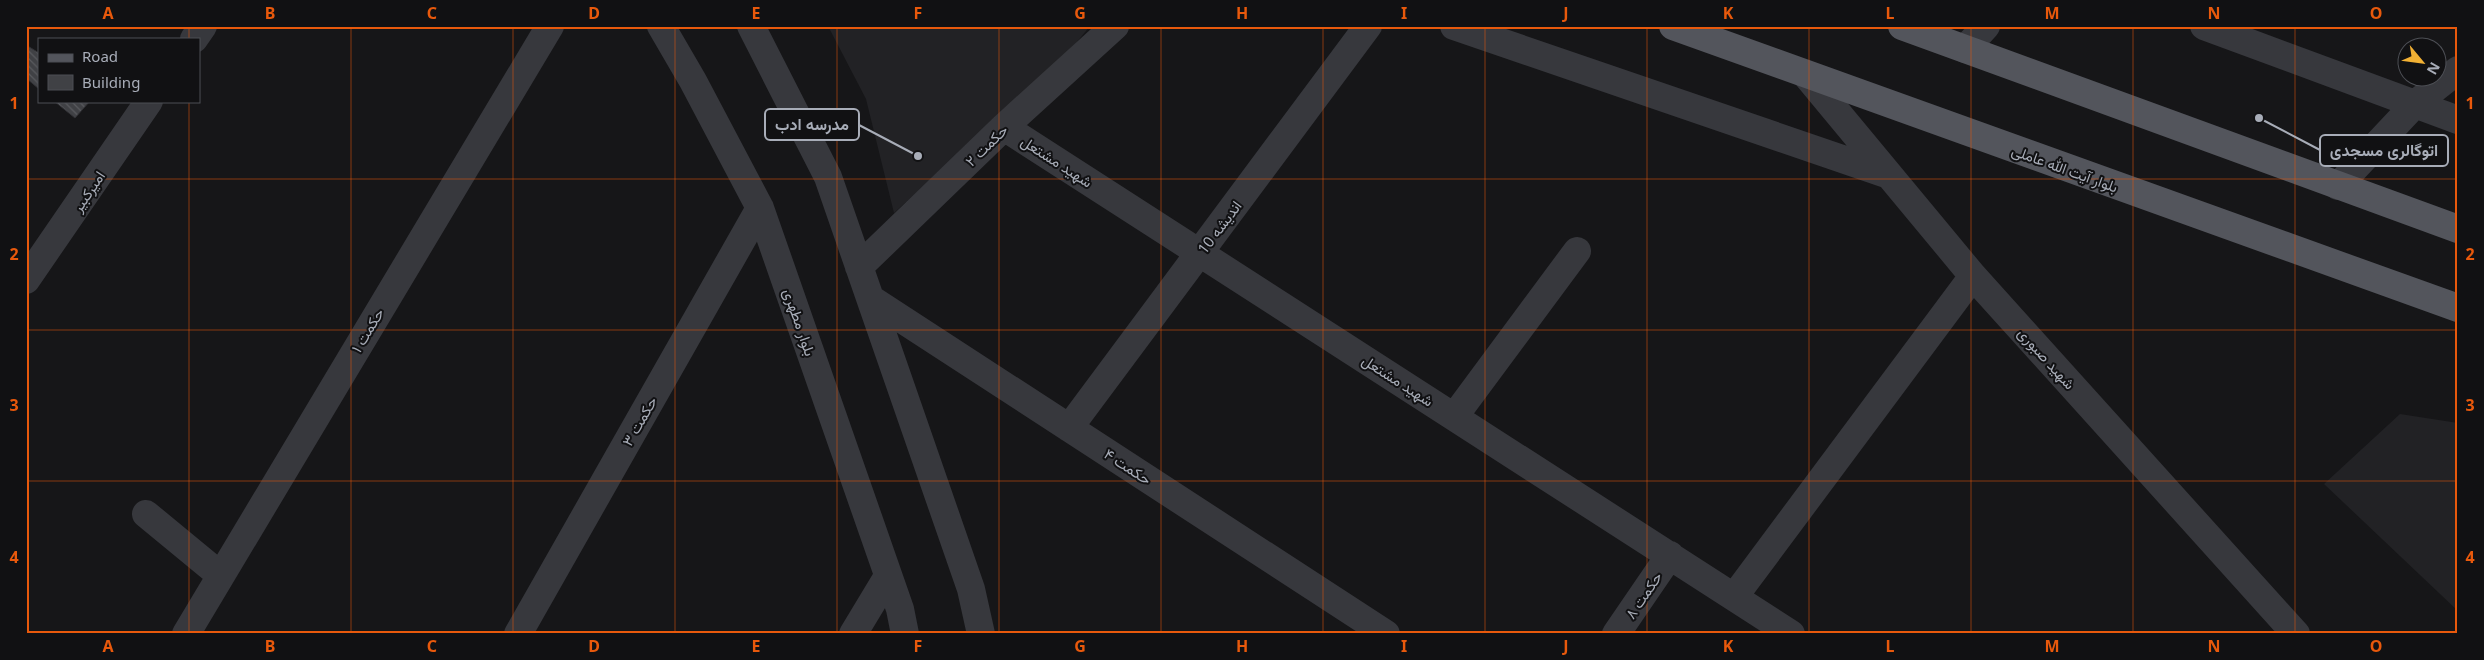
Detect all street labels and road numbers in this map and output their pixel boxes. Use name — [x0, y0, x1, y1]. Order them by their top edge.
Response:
street label: حکمت ۲ — [960, 120, 1012, 170]
street label: شهید مشتعل — [1017, 130, 1097, 192]
street label: بلوار آیت‌ الله عاملی — [2009, 140, 2121, 197]
street label: امیرکبیر — [66, 167, 109, 216]
street label: اندیشه 10 — [1192, 196, 1246, 258]
street label: بلوار مطهری — [778, 285, 821, 359]
street label: حکمت ۱ — [346, 304, 388, 356]
street label: شهید صبوری — [2013, 323, 2080, 394]
street label: شهید مشتعل — [1358, 349, 1438, 411]
street label: حکمت ۳ — [617, 393, 661, 449]
street label: حکمت ۴ — [1100, 443, 1156, 489]
street label: حکمت ۸ — [1620, 567, 1666, 623]

